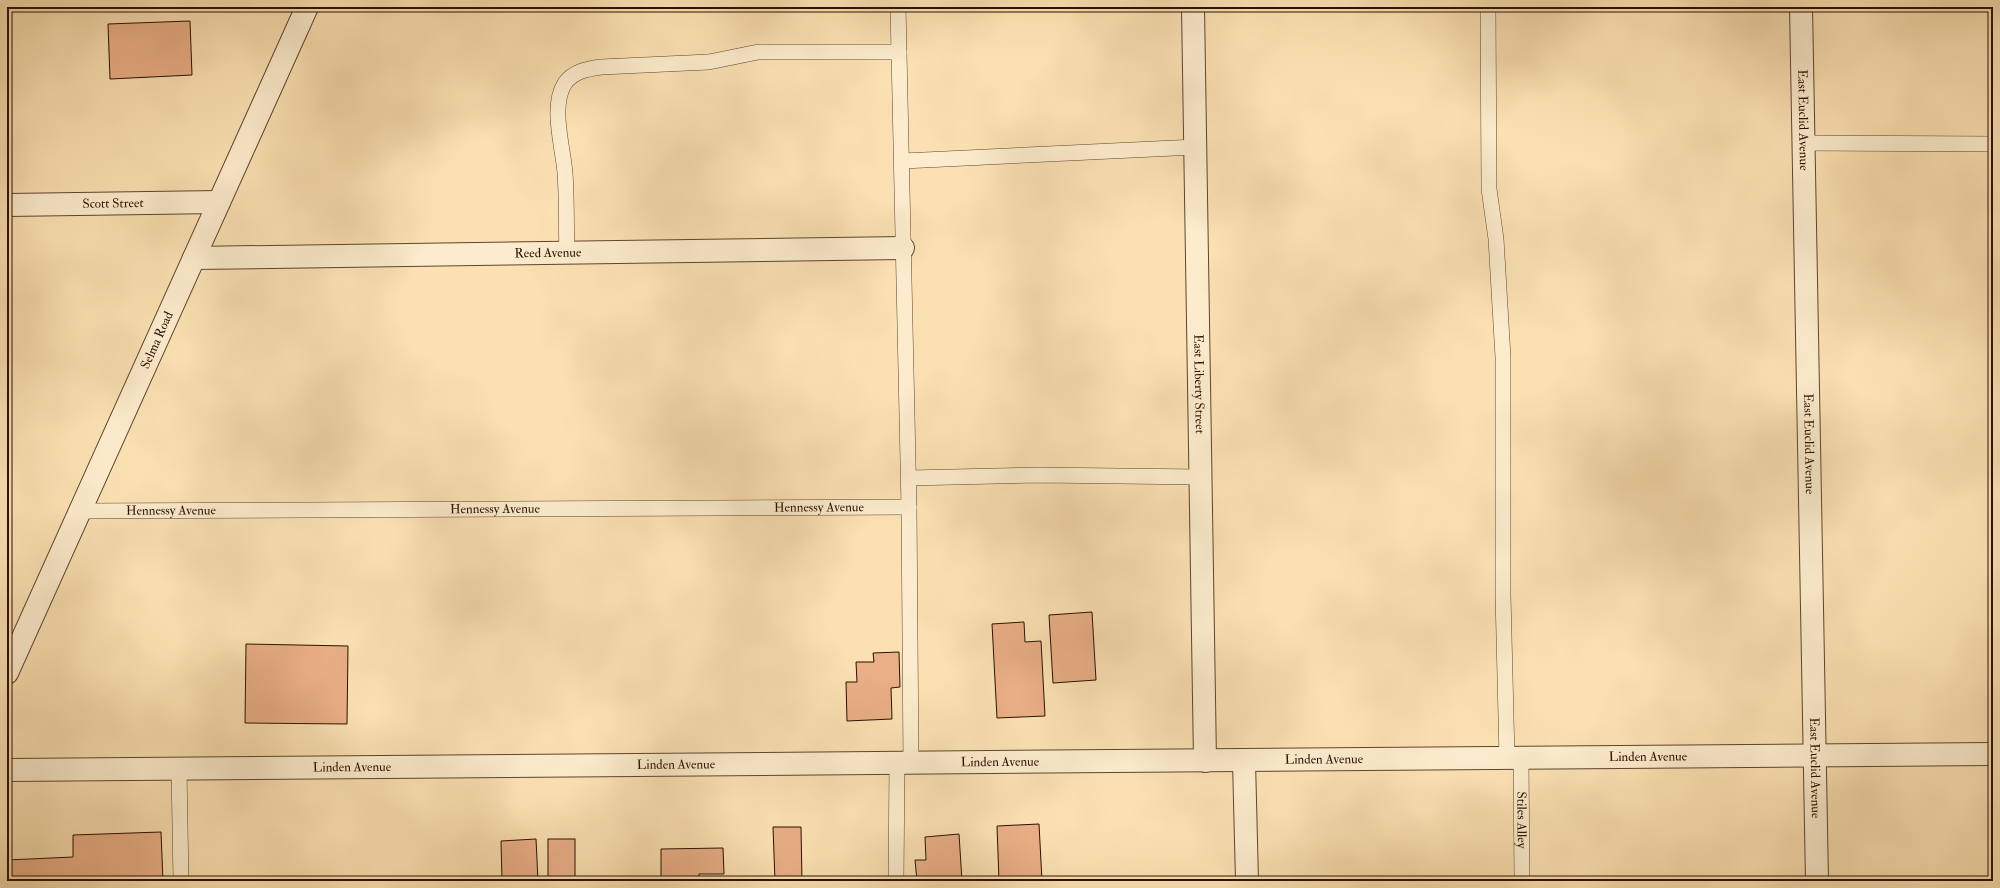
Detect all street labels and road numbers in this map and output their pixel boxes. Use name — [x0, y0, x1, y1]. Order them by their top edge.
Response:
street label: East Euclid Avenue — [1794, 69, 1812, 171]
street label: Scott Street — [82, 195, 144, 212]
street label: Reed Avenue — [514, 245, 582, 261]
street label: Selma Road — [137, 308, 177, 371]
street label: East Liberty Street — [1190, 334, 1208, 434]
street label: East Euclid Avenue — [1800, 393, 1818, 495]
street label: Hennessy Avenue — [774, 499, 865, 516]
street label: Hennessy Avenue — [450, 501, 541, 518]
street label: Hennessy Avenue — [126, 502, 217, 520]
street label: East Euclid Avenue — [1806, 717, 1824, 819]
street label: Linden Avenue — [1609, 748, 1688, 765]
street label: Linden Avenue — [1285, 751, 1364, 768]
street label: Linden Avenue — [961, 754, 1040, 770]
street label: Linden Avenue — [637, 756, 716, 773]
street label: Linden Avenue — [313, 759, 392, 776]
street label: Stiles Alley — [1513, 791, 1530, 849]

